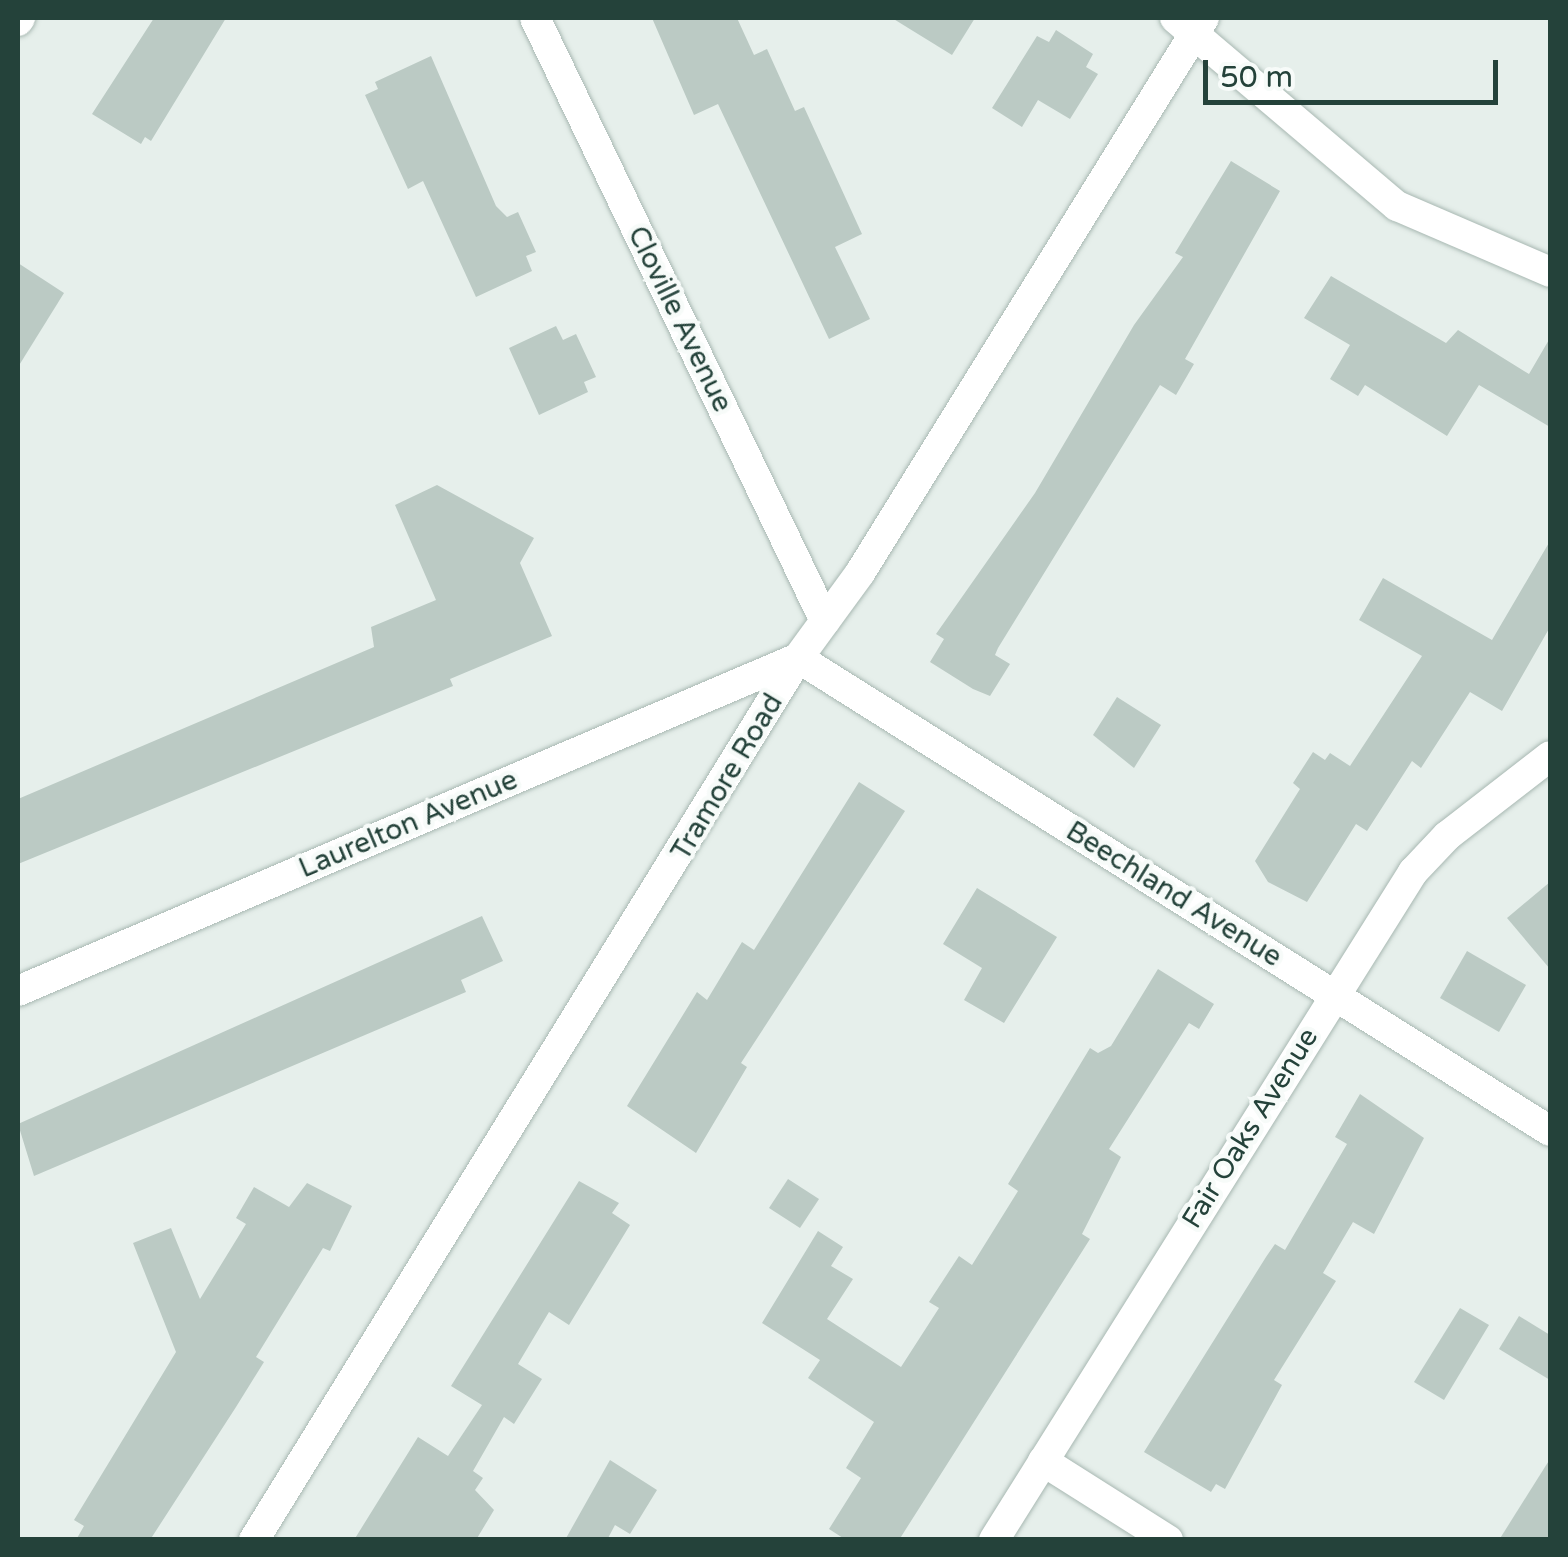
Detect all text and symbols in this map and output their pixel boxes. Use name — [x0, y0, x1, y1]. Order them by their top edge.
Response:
scale bar — [1208, 40, 1503, 102]
text: 50 m — [1220, 59, 1293, 96]
street label: Cloville Avenue — [621, 221, 739, 417]
street label: Tramore Road — [664, 688, 790, 866]
street label: Laurelton Avenue — [294, 763, 522, 885]
street label: Beechland Avenue — [1060, 814, 1288, 974]
street label: Fair Oaks Avenue — [1175, 1022, 1325, 1234]

